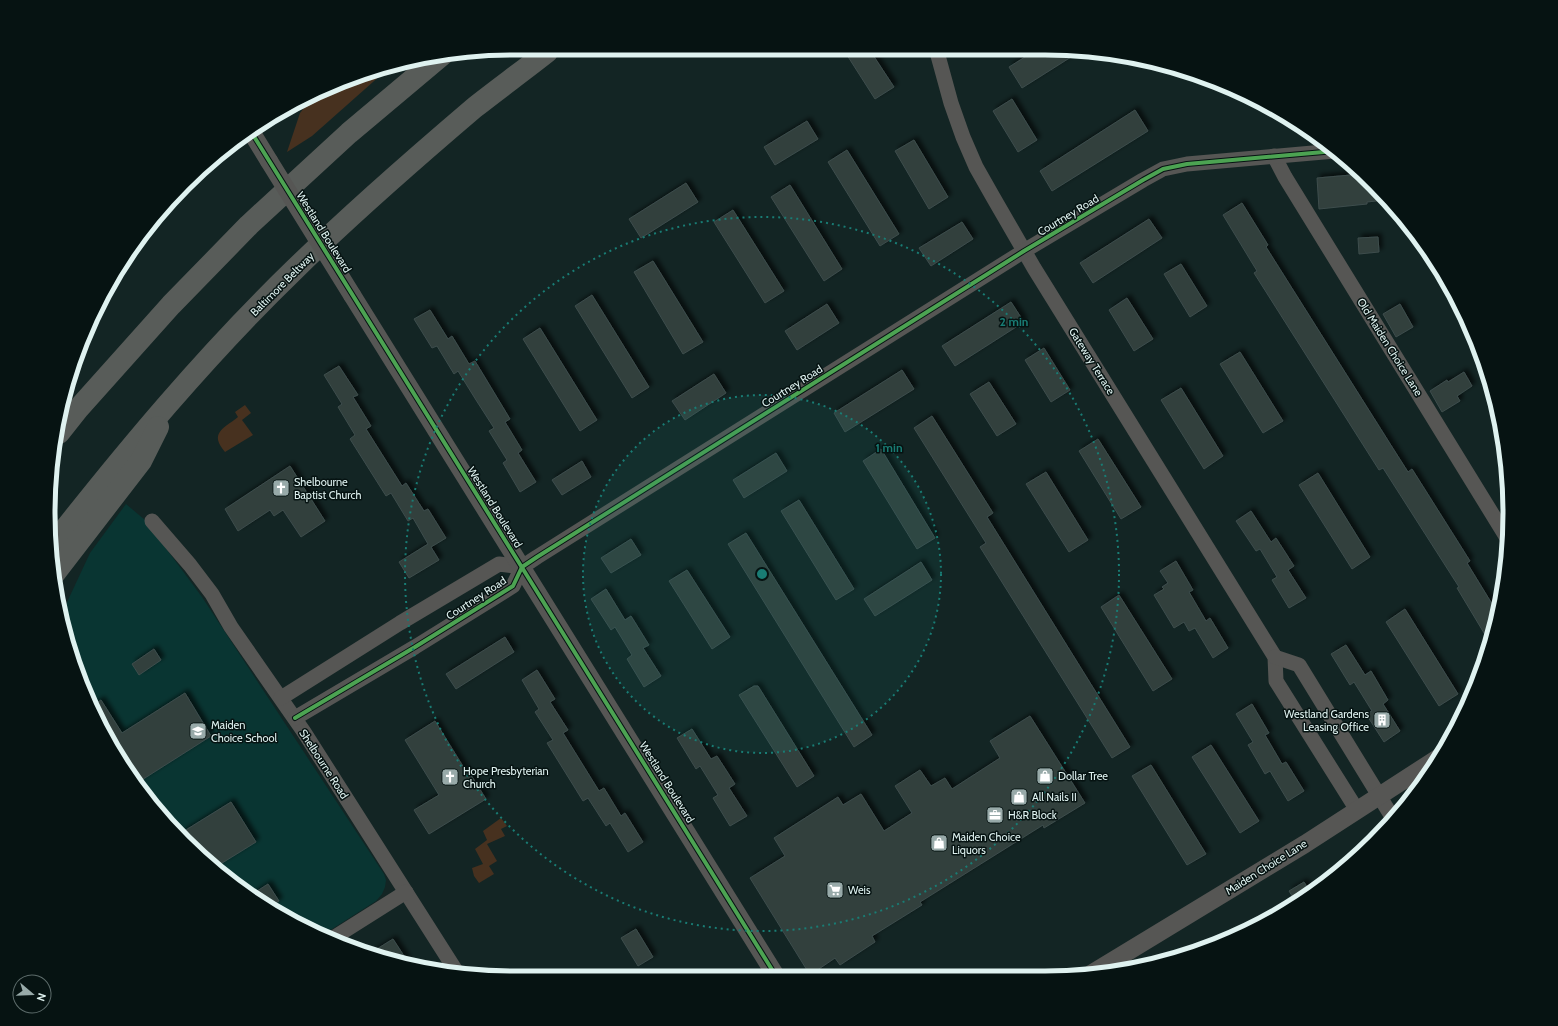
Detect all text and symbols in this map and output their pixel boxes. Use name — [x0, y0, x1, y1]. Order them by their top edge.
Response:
street label: Westland Boulevard — [293, 189, 355, 275]
street label: Courtney Road — [1035, 191, 1101, 239]
street label: Baltimore Beltway — [247, 249, 317, 319]
street label: Old Maiden Choice Lane — [1354, 295, 1426, 399]
text: 2 min — [1000, 314, 1028, 329]
street label: Gateway Terrace — [1066, 325, 1118, 397]
street label: Courtney Road — [759, 362, 825, 410]
text: 1 min — [875, 440, 903, 455]
street label: Westland Boulevard — [464, 464, 526, 550]
place label: Shelbourne Baptist Church — [294, 475, 362, 502]
church icon: Shelbourne Baptist Church — [271, 478, 291, 498]
centre of rings — [755, 567, 769, 581]
street label: Courtney Road — [443, 573, 509, 623]
place label: Westland Gardens Leasing Office — [1284, 707, 1369, 734]
building icon: Westland Gardens Leasing Office — [1372, 710, 1392, 730]
place label: Maiden Choice School — [211, 718, 278, 745]
school or university icon: Maiden Choice School — [188, 721, 208, 741]
street label: Shelbourne Road — [296, 727, 352, 801]
street label: Westland Boulevard — [636, 739, 698, 825]
place label: Hope Presbyterian Church — [463, 764, 549, 791]
shop icon: Dollar Tree — [1035, 766, 1055, 786]
church icon: Hope Presbyterian Church — [440, 767, 460, 787]
place label: Dollar Tree — [1058, 769, 1108, 783]
shop icon: All Nails II — [1009, 787, 1029, 807]
place label: All Nails II — [1032, 790, 1077, 804]
office icon: H&R Block — [985, 805, 1005, 825]
place label: H&R Block — [1008, 808, 1057, 822]
place label: Maiden Choice Liquors — [952, 830, 1021, 857]
shop icon: Maiden Choice Liquors — [929, 833, 949, 853]
street label: Maiden Choice Lane — [1223, 836, 1310, 898]
supermarket icon: Weis — [825, 880, 845, 900]
place label: Weis — [848, 883, 871, 897]
north arrow — [12, 974, 52, 1014]
text: N — [34, 991, 49, 1003]

